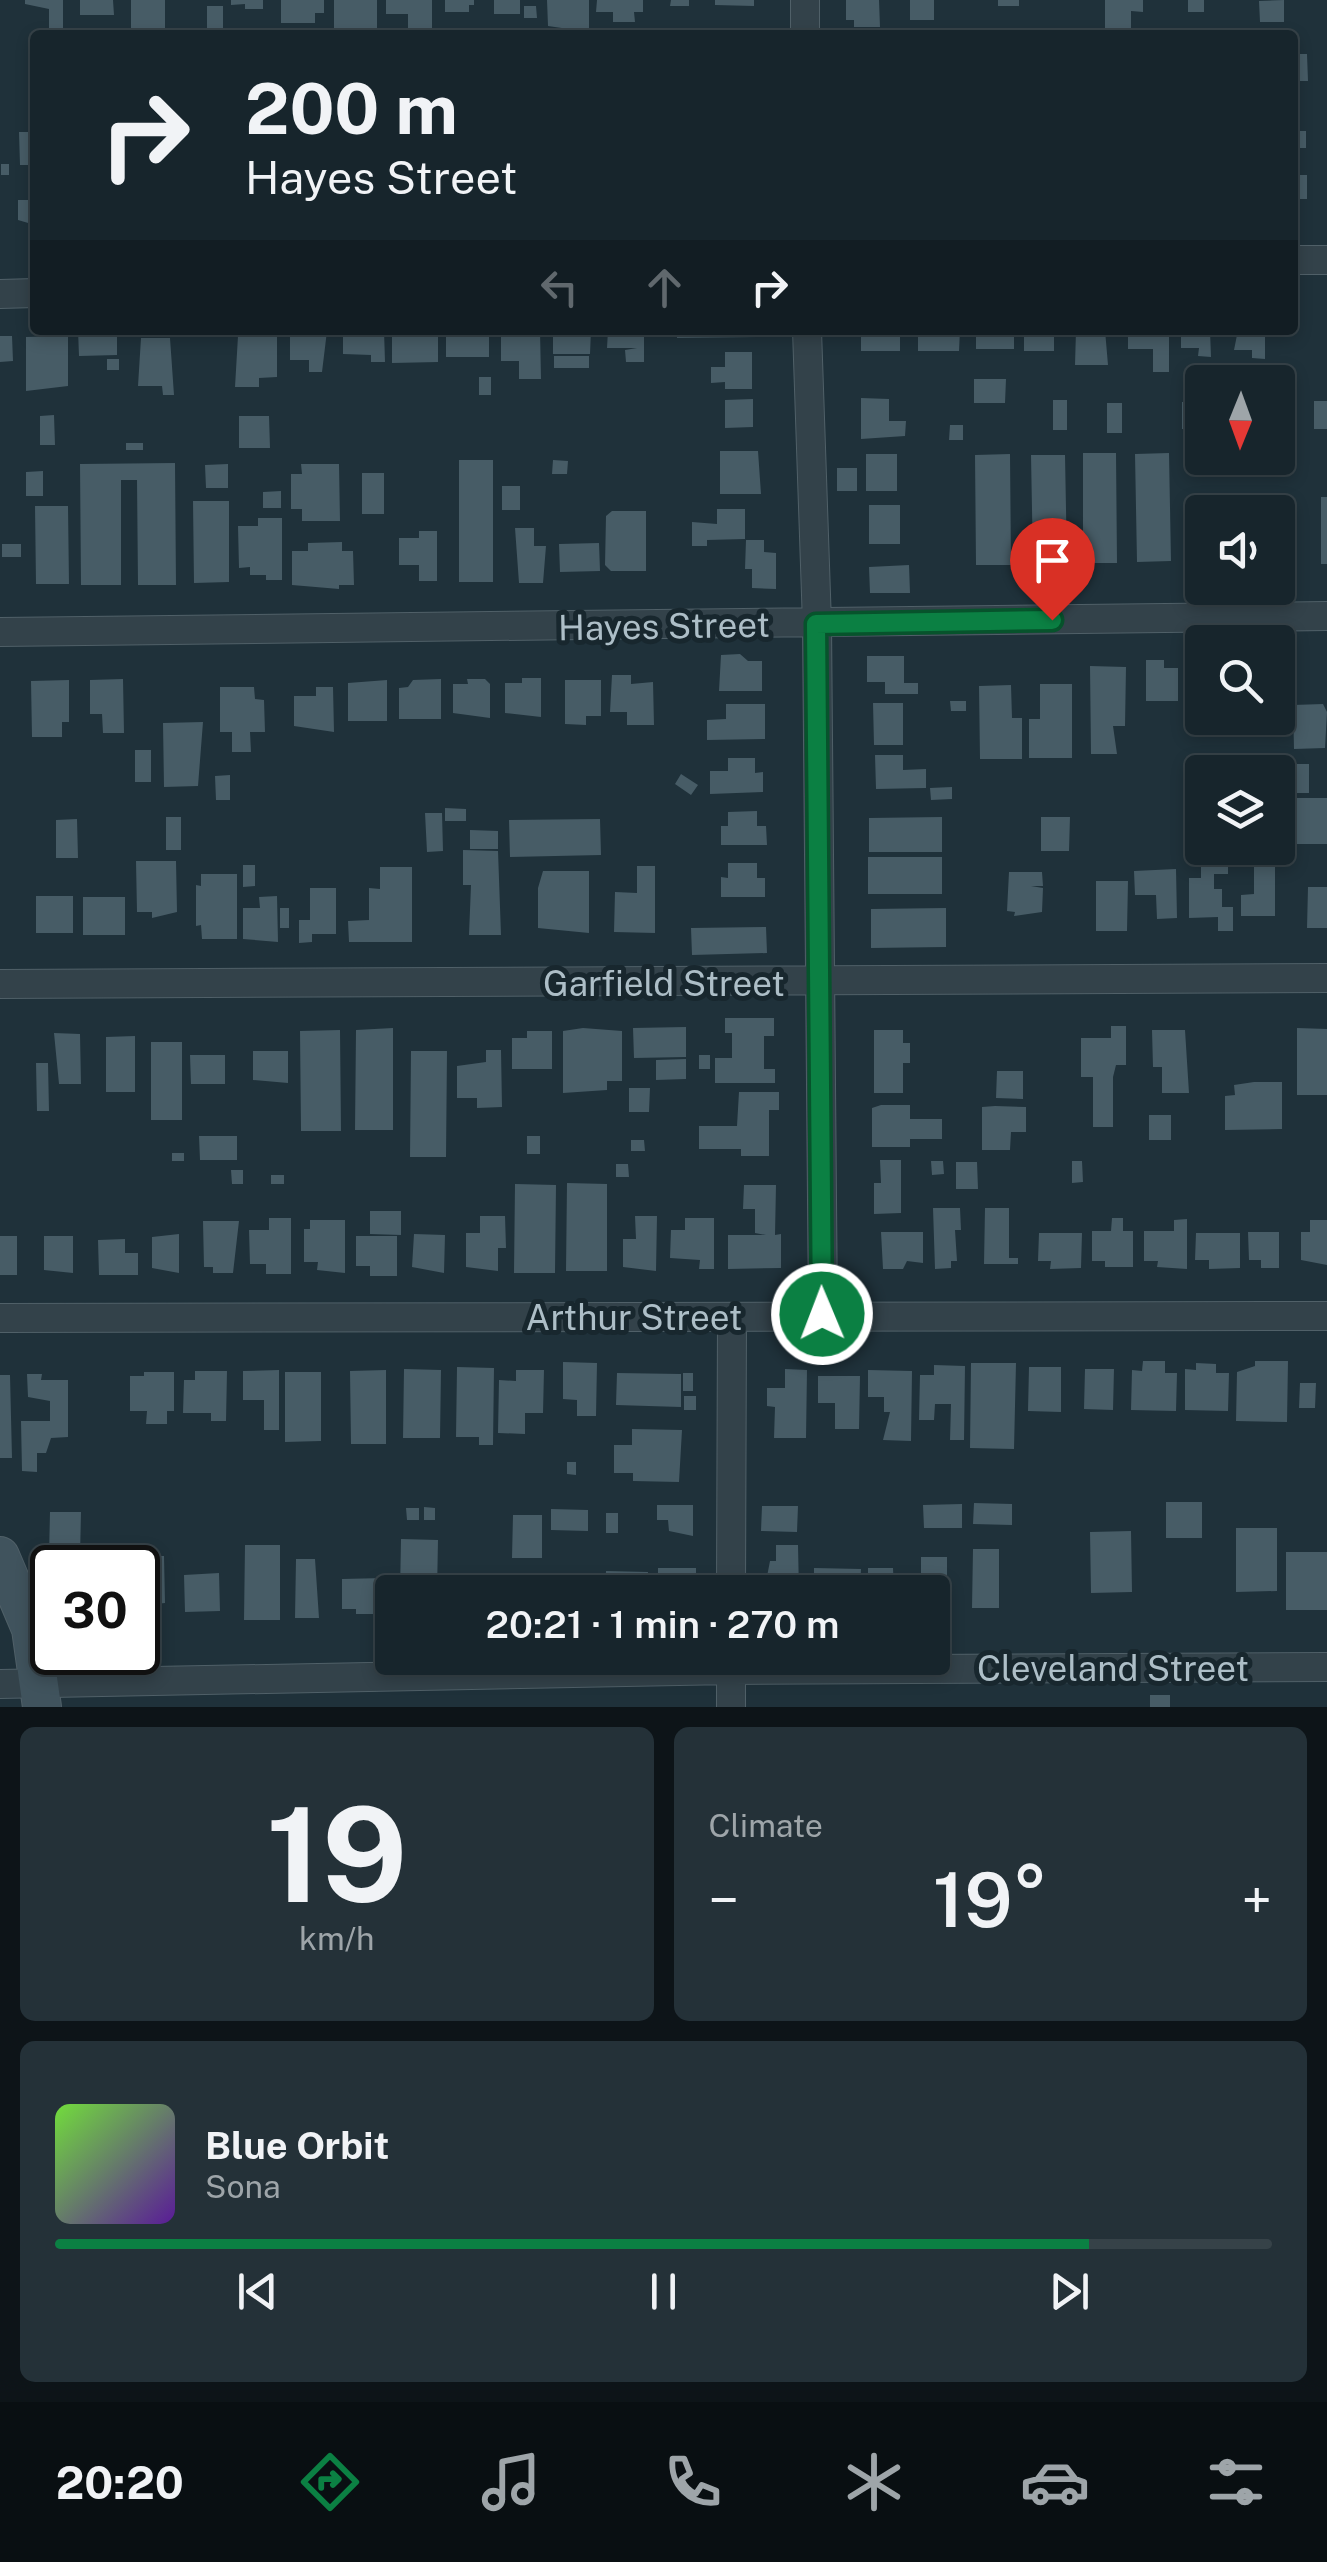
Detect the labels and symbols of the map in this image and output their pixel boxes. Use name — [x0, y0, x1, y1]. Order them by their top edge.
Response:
north arrow — [1185, 365, 1295, 475]
pin — [1010, 518, 1095, 621]
street label: Hayes Street — [558, 604, 770, 648]
street label: Garfield Street — [543, 963, 785, 1004]
position arrow — [770, 1262, 874, 1366]
street label: Arthur Street — [526, 1297, 742, 1338]
speed limit sign: 30 — [30, 1545, 160, 1675]
street label: Cleveland Street — [977, 1648, 1249, 1689]

